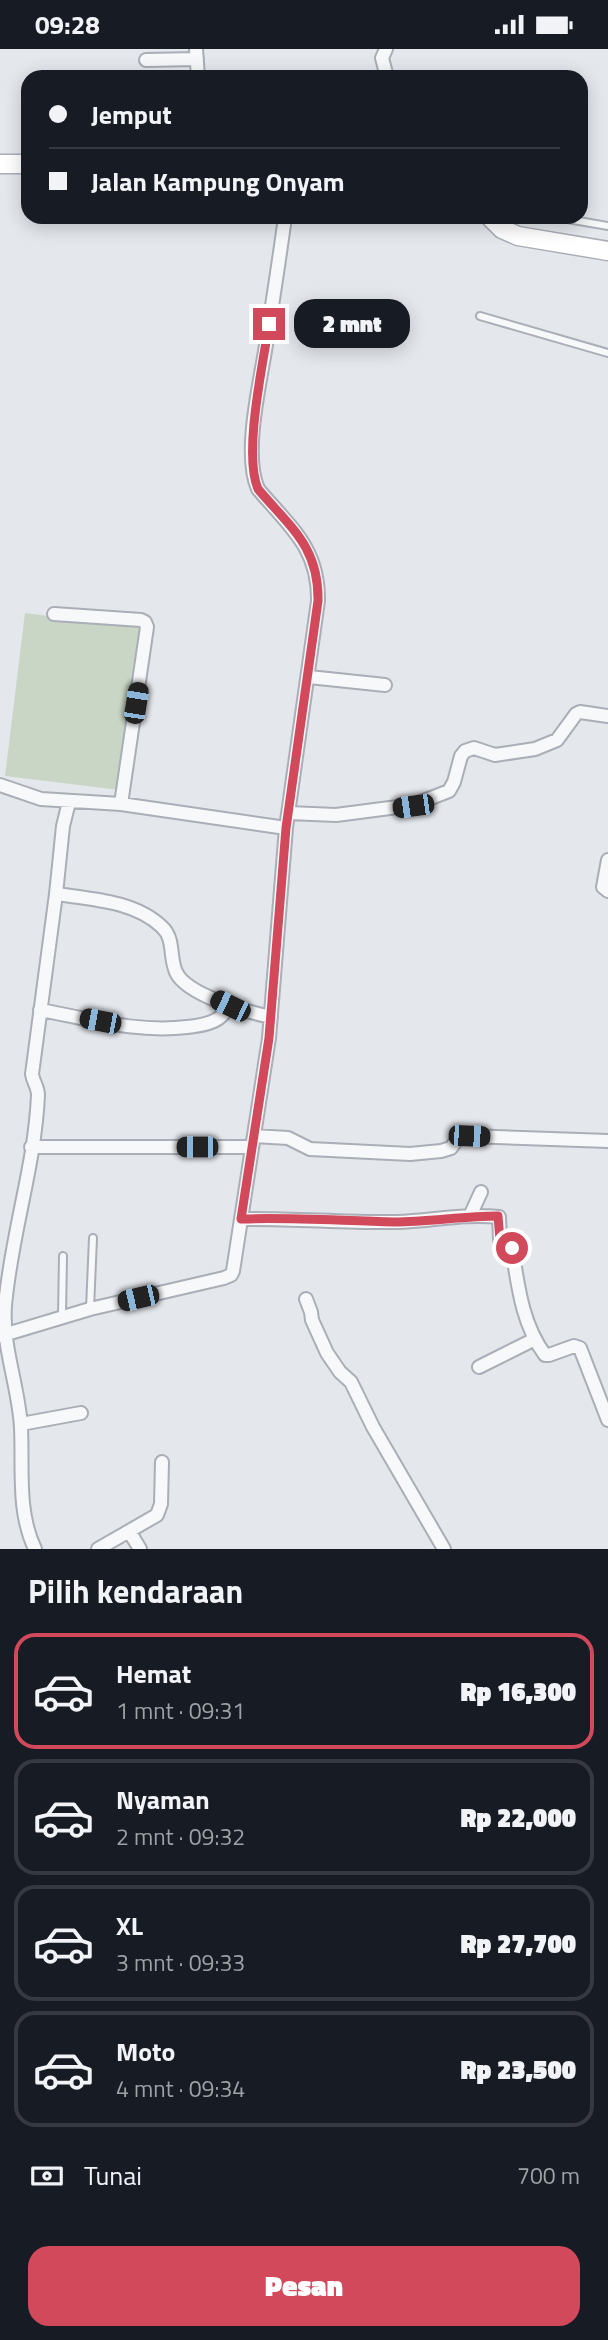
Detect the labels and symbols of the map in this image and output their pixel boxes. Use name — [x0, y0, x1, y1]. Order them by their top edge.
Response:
callout: 2 mnt — [294, 299, 409, 349]
route end — [253, 308, 285, 340]
car — [123, 681, 150, 725]
car — [391, 793, 436, 819]
car — [207, 987, 254, 1025]
car — [78, 1007, 123, 1035]
car — [448, 1125, 491, 1147]
car — [177, 1137, 219, 1158]
route start — [496, 1232, 528, 1264]
car — [116, 1283, 161, 1313]

